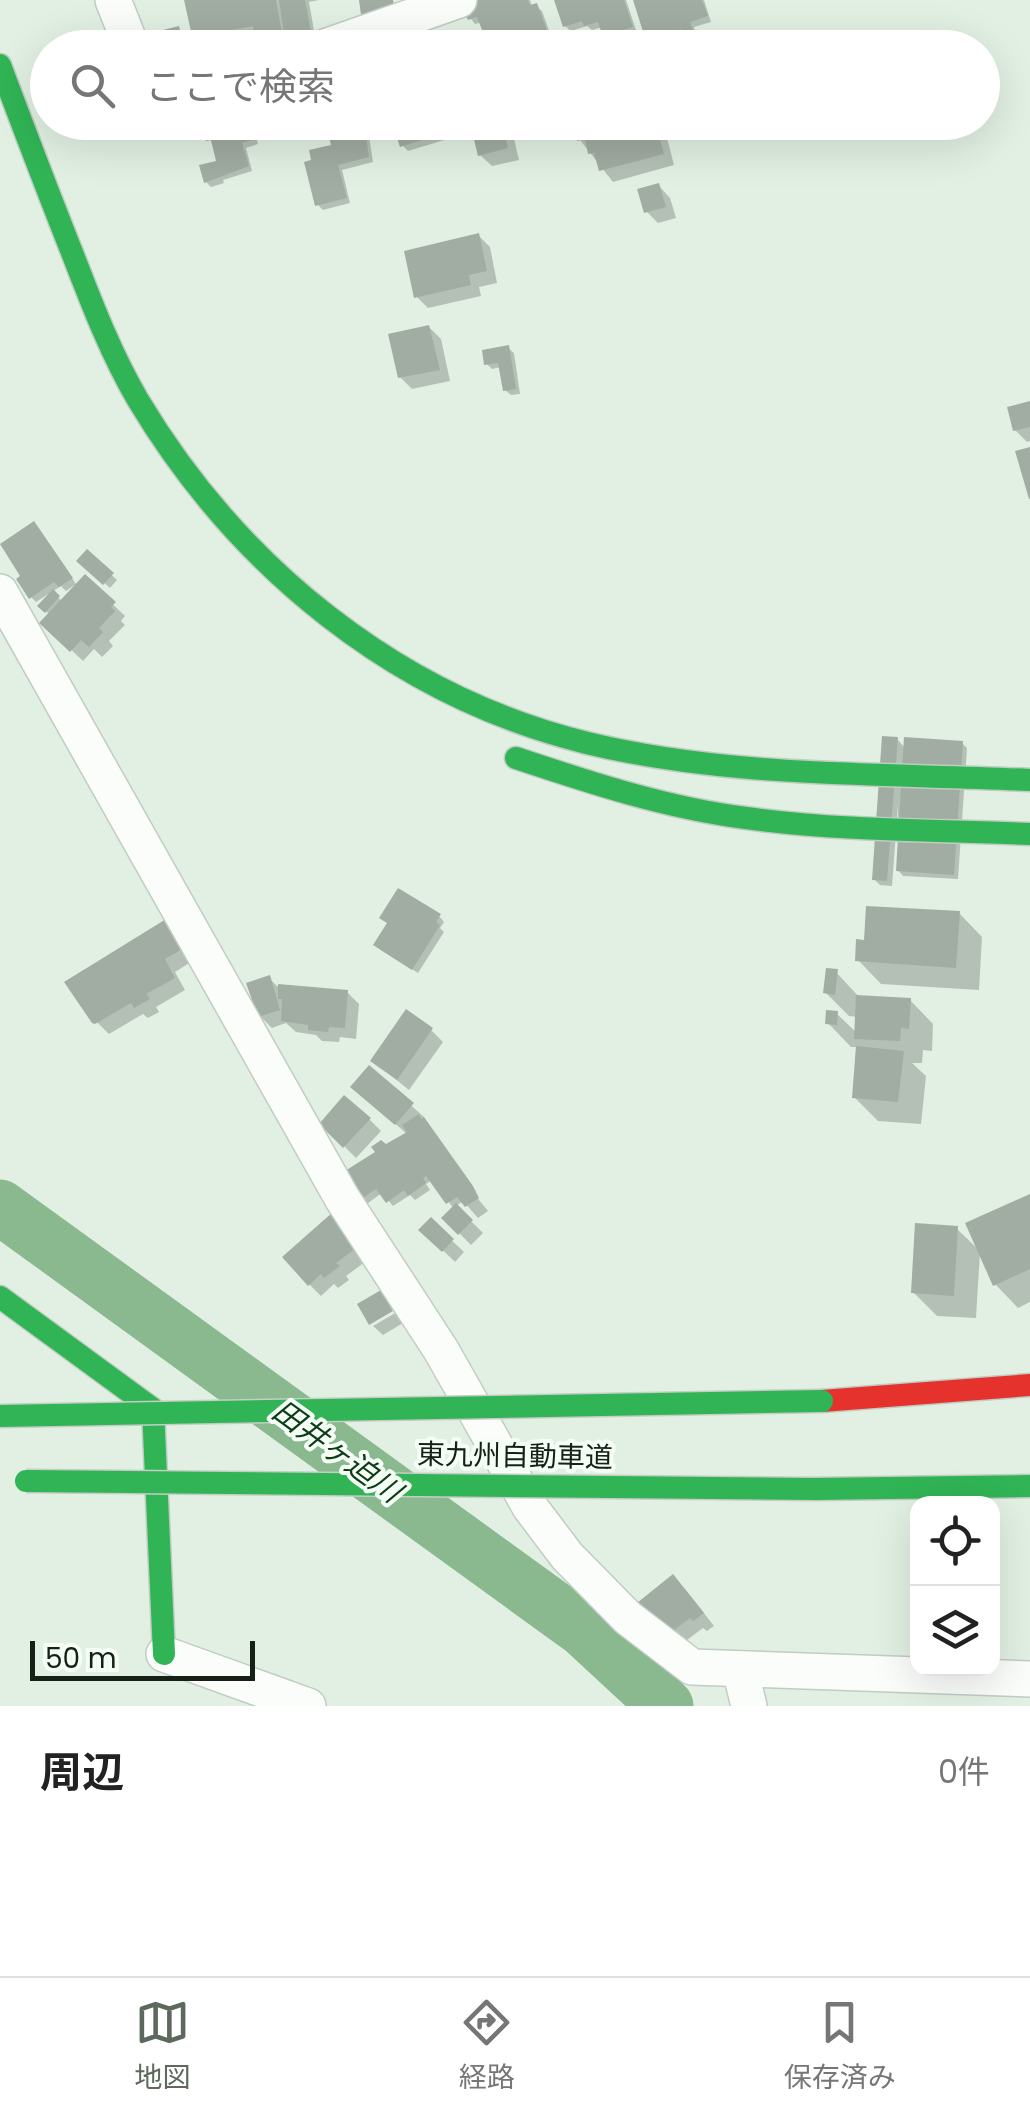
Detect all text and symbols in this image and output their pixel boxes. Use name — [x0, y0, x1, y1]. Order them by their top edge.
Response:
search box — [30, 30, 1000, 140]
icon: search — [65, 58, 120, 113]
text: ここで検索 — [145, 60, 335, 113]
water label: 田井ヶ迫川 — [264, 1390, 413, 1514]
street label: 東九州自動車道 — [417, 1435, 613, 1477]
map controls — [910, 1496, 1000, 1676]
button: locate — [910, 1496, 1000, 1586]
button: layers — [910, 1586, 1000, 1676]
scale bar — [30, 1636, 255, 1680]
text: 50 m — [45, 1639, 116, 1678]
text: 周辺 — [40, 1743, 124, 1802]
text: 0件 — [938, 1749, 990, 1794]
tab: 地図 — [134, 1995, 190, 2099]
tab: 経路 — [459, 1995, 515, 2099]
tab: 保存済み — [784, 1995, 896, 2099]

